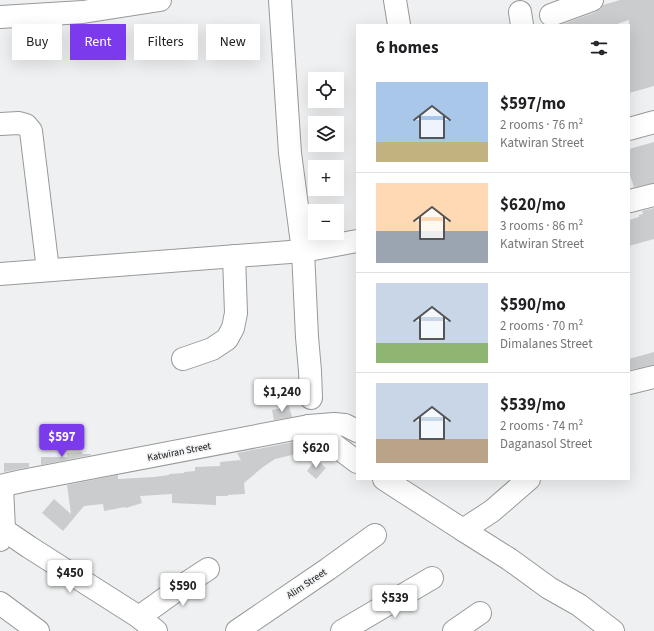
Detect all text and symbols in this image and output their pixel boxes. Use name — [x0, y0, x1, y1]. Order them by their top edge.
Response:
chip: Buy — [12, 24, 62, 60]
chip: Rent — [70, 24, 126, 60]
chip: Filters — [134, 24, 198, 60]
chip: New — [206, 24, 260, 60]
text: 6 homes — [376, 36, 438, 60]
icon: filters — [588, 37, 610, 59]
map controls — [308, 72, 344, 240]
button: locate — [308, 72, 344, 108]
text: $597/mo — [500, 92, 566, 116]
icon: home — [408, 98, 456, 146]
button: layers — [308, 116, 344, 152]
text: 2 rooms · 76 m² — [500, 116, 583, 134]
text: Katwiran Street — [500, 134, 584, 152]
button: + — [308, 160, 344, 196]
text: $620/mo — [500, 193, 566, 217]
icon: home — [408, 199, 456, 247]
button: − — [308, 204, 344, 240]
text: 3 rooms · 86 m² — [500, 217, 583, 235]
text: Katwiran Street — [500, 235, 584, 253]
text: $590/mo — [500, 293, 566, 317]
icon: home — [408, 299, 456, 347]
text: 2 rooms · 70 m² — [500, 317, 583, 335]
text: Dimalanes Street — [500, 335, 593, 353]
pin: $1,240 — [249, 379, 315, 413]
text: $1,240 — [263, 383, 301, 401]
text: $539/mo — [500, 393, 566, 417]
icon: home — [408, 399, 456, 447]
text: 2 rooms · 74 m² — [500, 417, 583, 435]
pin: $597 — [38, 424, 86, 458]
text: $597 — [48, 428, 76, 446]
pin: $620 — [292, 435, 340, 469]
text: Daganasol Street — [500, 435, 592, 453]
street label: Katwiran Street — [146, 439, 213, 465]
text: $620 — [302, 439, 330, 457]
pin: $450 — [46, 560, 94, 594]
text: $450 — [56, 564, 84, 582]
street label: Alim Street — [284, 565, 330, 602]
pin: $590 — [159, 573, 207, 607]
text: $590 — [169, 577, 197, 595]
pin: $539 — [371, 585, 419, 619]
text: $539 — [381, 589, 409, 607]

